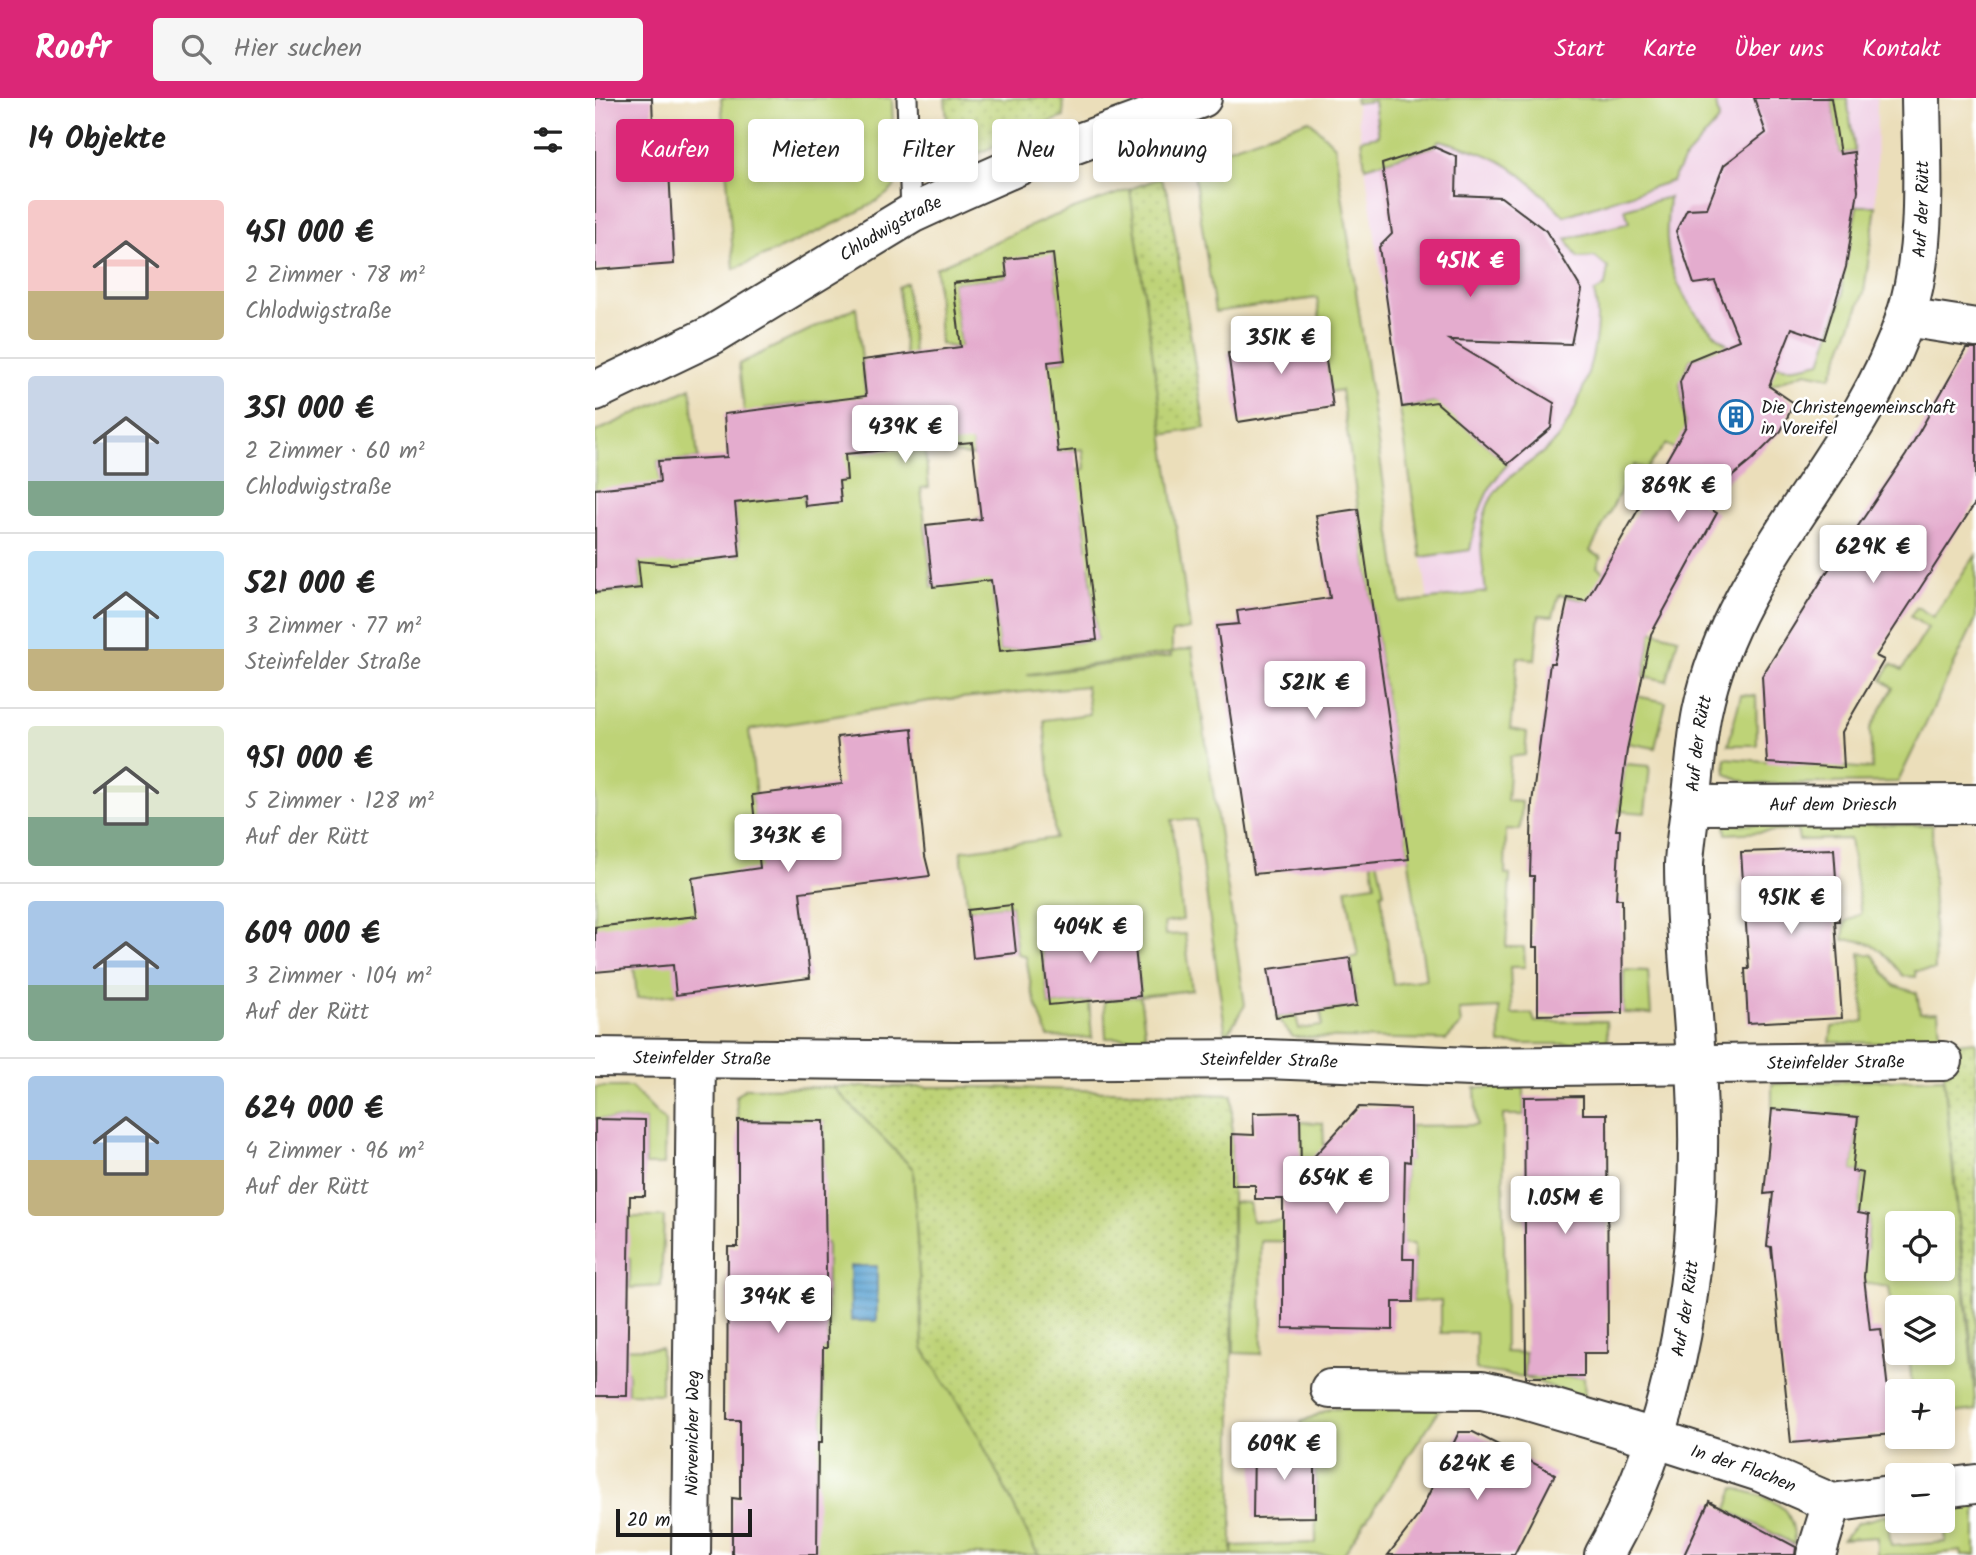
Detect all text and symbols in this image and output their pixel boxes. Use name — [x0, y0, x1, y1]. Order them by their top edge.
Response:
search box — [153, 18, 643, 81]
text: Roofr — [35, 23, 111, 76]
text: Hier suchen — [233, 28, 362, 70]
icon: search — [177, 30, 215, 68]
text: Start — [1554, 30, 1605, 69]
text: Karte — [1643, 30, 1696, 69]
text: Über uns — [1734, 30, 1824, 69]
text: Kontakt — [1862, 30, 1941, 69]
text: 14 Objekte — [28, 116, 166, 164]
chip: Kaufen — [616, 119, 734, 182]
chip: Mieten — [748, 119, 864, 182]
chip: Filter — [878, 119, 978, 182]
chip: Neu — [992, 119, 1079, 182]
chip: Wohnung — [1093, 119, 1232, 182]
icon: filters — [529, 121, 567, 159]
street label: Auf der Rütt — [1906, 159, 1938, 259]
street label: Chlodwigstraße — [834, 189, 947, 270]
text: 451 000 € — [245, 210, 374, 258]
icon: home — [84, 228, 168, 312]
pin: 451K € — [1413, 240, 1527, 299]
text: 451K € — [1436, 244, 1504, 280]
text: 2 Zimmer · 78 m² — [245, 258, 425, 294]
text: Chlodwigstraße — [245, 294, 391, 330]
pin: 351K € — [1224, 316, 1338, 376]
text: 351K € — [1247, 321, 1315, 357]
text: 351 000 € — [245, 386, 374, 434]
place label: Die Christengemeinschaft in Voreifel — [1761, 394, 1957, 444]
building icon: Die Christengemeinschaft in Voreifel — [1717, 398, 1755, 436]
icon: home — [84, 404, 168, 488]
pin: 439K € — [848, 406, 962, 465]
text: 439K € — [868, 410, 942, 446]
text: 2 Zimmer · 60 m² — [245, 434, 425, 470]
pin: 869K € — [1621, 464, 1735, 524]
text: 869K € — [1641, 469, 1715, 505]
text: Chlodwigstraße — [245, 470, 391, 506]
pin: 629K € — [1816, 526, 1930, 585]
text: 629K € — [1836, 530, 1910, 566]
text: 521 000 € — [245, 561, 375, 609]
icon: home — [84, 579, 168, 663]
text: 3 Zimmer · 77 m² — [245, 609, 421, 645]
text: Steinfelder Straße — [245, 645, 421, 681]
pin: 521K € — [1258, 662, 1372, 721]
text: 521K € — [1280, 666, 1350, 702]
street label: Auf der Rütt — [1679, 691, 1722, 793]
text: 951 000 € — [245, 736, 373, 784]
icon: home — [84, 754, 168, 838]
text: 5 Zimmer · 128 m² — [245, 784, 434, 820]
street label: Auf dem Driesch — [1769, 791, 1897, 821]
pin: 343K € — [731, 814, 845, 874]
text: 343K € — [751, 819, 825, 855]
text: Auf der Rütt — [245, 820, 369, 856]
pin: 951K € — [1734, 876, 1848, 936]
text: 951K € — [1757, 881, 1825, 917]
pin: 404K € — [1033, 906, 1147, 965]
text: 404K € — [1053, 910, 1127, 946]
text: 609 000 € — [245, 911, 380, 959]
icon: home — [84, 929, 168, 1013]
text: 3 Zimmer · 104 m² — [245, 959, 432, 995]
text: Auf der Rütt — [245, 995, 369, 1031]
street label: Steinfelder Straße — [633, 1044, 771, 1075]
street label: Steinfelder Straße — [1200, 1046, 1338, 1078]
street label: Steinfelder Straße — [1767, 1048, 1905, 1079]
text: 624 000 € — [245, 1086, 383, 1134]
icon: home — [84, 1104, 168, 1188]
text: 4 Zimmer · 96 m² — [245, 1134, 424, 1170]
pin: 654K € — [1279, 1156, 1393, 1216]
text: 654K € — [1299, 1161, 1373, 1197]
text: Auf der Rütt — [245, 1170, 369, 1206]
pin: 1.05M € — [1500, 1176, 1630, 1236]
text: 1.05M € — [1527, 1181, 1603, 1217]
map controls — [1885, 1211, 1955, 1533]
button: locate — [1885, 1211, 1955, 1281]
street label: Auf der Rütt — [1664, 1258, 1708, 1360]
pin: 394K € — [721, 1276, 835, 1335]
text: 394K € — [741, 1280, 815, 1316]
button: layers — [1885, 1295, 1955, 1365]
street label: Nörvenicher Weg — [679, 1370, 709, 1496]
button: + — [1885, 1379, 1955, 1449]
pin: 609K € — [1227, 1422, 1341, 1482]
text: 609K € — [1247, 1427, 1321, 1463]
street label: In der Flachen — [1686, 1438, 1800, 1502]
pin: 624K € — [1420, 1442, 1534, 1502]
text: 624K € — [1439, 1447, 1515, 1483]
button: − — [1885, 1463, 1955, 1533]
scale bar — [616, 1506, 753, 1538]
text: 20 m — [627, 1506, 670, 1536]

